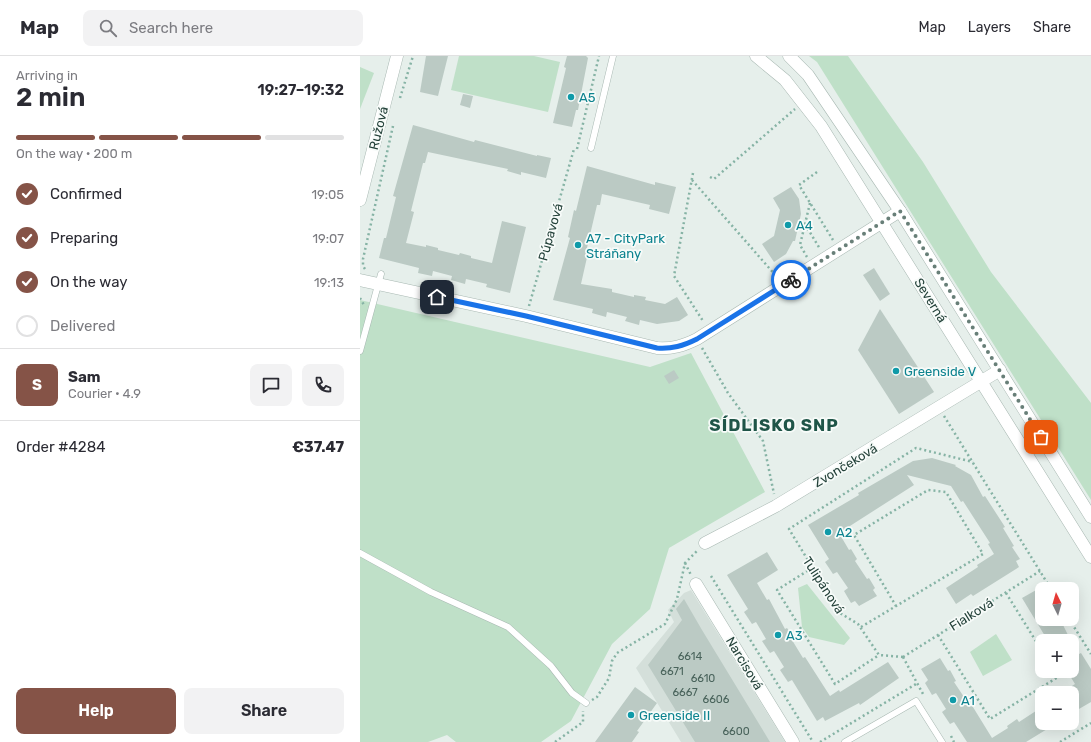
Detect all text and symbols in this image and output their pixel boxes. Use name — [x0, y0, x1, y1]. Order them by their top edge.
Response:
search box — [83, 10, 363, 46]
text: Map — [20, 16, 59, 39]
icon: search — [97, 17, 119, 39]
text: Search here — [129, 19, 213, 37]
text: Map — [919, 19, 946, 36]
text: Layers — [968, 19, 1011, 36]
text: Share — [1033, 19, 1071, 36]
text: Arriving in — [16, 68, 78, 83]
text: 19:27–19:32 — [258, 81, 344, 99]
text: 2 min — [16, 82, 85, 113]
place label: A5 — [579, 90, 596, 105]
marker: A5 — [566, 92, 576, 102]
street label: Ružová — [366, 105, 391, 151]
text: On the way · 200 m — [16, 146, 132, 161]
icon: check — [16, 183, 38, 205]
text: Confirmed — [50, 185, 122, 203]
text: 19:05 — [311, 187, 344, 202]
street label: Púpavová — [535, 202, 566, 263]
place label: A4 — [796, 218, 813, 233]
marker: A4 — [783, 220, 793, 230]
icon: check — [16, 227, 38, 249]
text: Preparing — [50, 229, 118, 247]
text: 19:07 — [312, 231, 344, 246]
place label: A7 - CityPark Stráňany — [586, 231, 665, 261]
marker: A7 - CityPark Stráňany — [573, 240, 583, 250]
courier — [771, 260, 811, 300]
icon: bike — [780, 269, 802, 291]
icon: check — [16, 271, 38, 293]
text: On the way — [50, 273, 128, 291]
text: 19:13 — [314, 275, 344, 290]
street label: Severná — [911, 275, 950, 325]
pin — [420, 280, 454, 314]
icon: home — [426, 286, 448, 308]
text: Delivered — [50, 317, 115, 335]
button: chat — [250, 364, 292, 406]
button: phone — [302, 364, 344, 406]
place label: Greenside V — [904, 364, 977, 379]
marker: Greenside V — [891, 366, 901, 376]
text: Sam — [68, 368, 101, 386]
text: S — [32, 376, 42, 394]
text: Courier · 4.9 — [68, 386, 141, 401]
district label: SÍDLISKO SNP — [709, 415, 839, 435]
pin — [1024, 420, 1058, 454]
icon: bag — [1030, 426, 1052, 448]
text: Order #4284 — [16, 438, 106, 456]
text: €37.47 — [292, 438, 344, 456]
street label: Zvončeková — [811, 440, 880, 490]
place label: A2 — [836, 525, 852, 540]
marker: A2 — [823, 527, 833, 537]
street label: Tulipánová — [800, 554, 848, 617]
north arrow — [1035, 582, 1079, 626]
map controls — [1035, 582, 1079, 730]
street label: Fialková — [947, 595, 996, 634]
place label: A3 — [786, 628, 803, 643]
marker: A3 — [773, 630, 783, 640]
street label: Narcisová — [723, 634, 766, 693]
button: + — [1035, 634, 1079, 678]
house number: 6614 — [678, 650, 702, 663]
house number: 6671 — [660, 665, 684, 678]
house number: 6610 — [691, 672, 715, 685]
house number: 6667 — [672, 686, 698, 699]
button: − — [1035, 686, 1079, 730]
button: Help — [16, 688, 176, 734]
button: Share — [184, 688, 344, 734]
house number: 6606 — [703, 693, 730, 706]
place label: A1 — [961, 693, 975, 708]
marker: A1 — [948, 695, 958, 705]
place label: Greenside II — [639, 708, 710, 723]
marker: Greenside II — [626, 710, 636, 720]
house number: 6600 — [722, 725, 750, 738]

